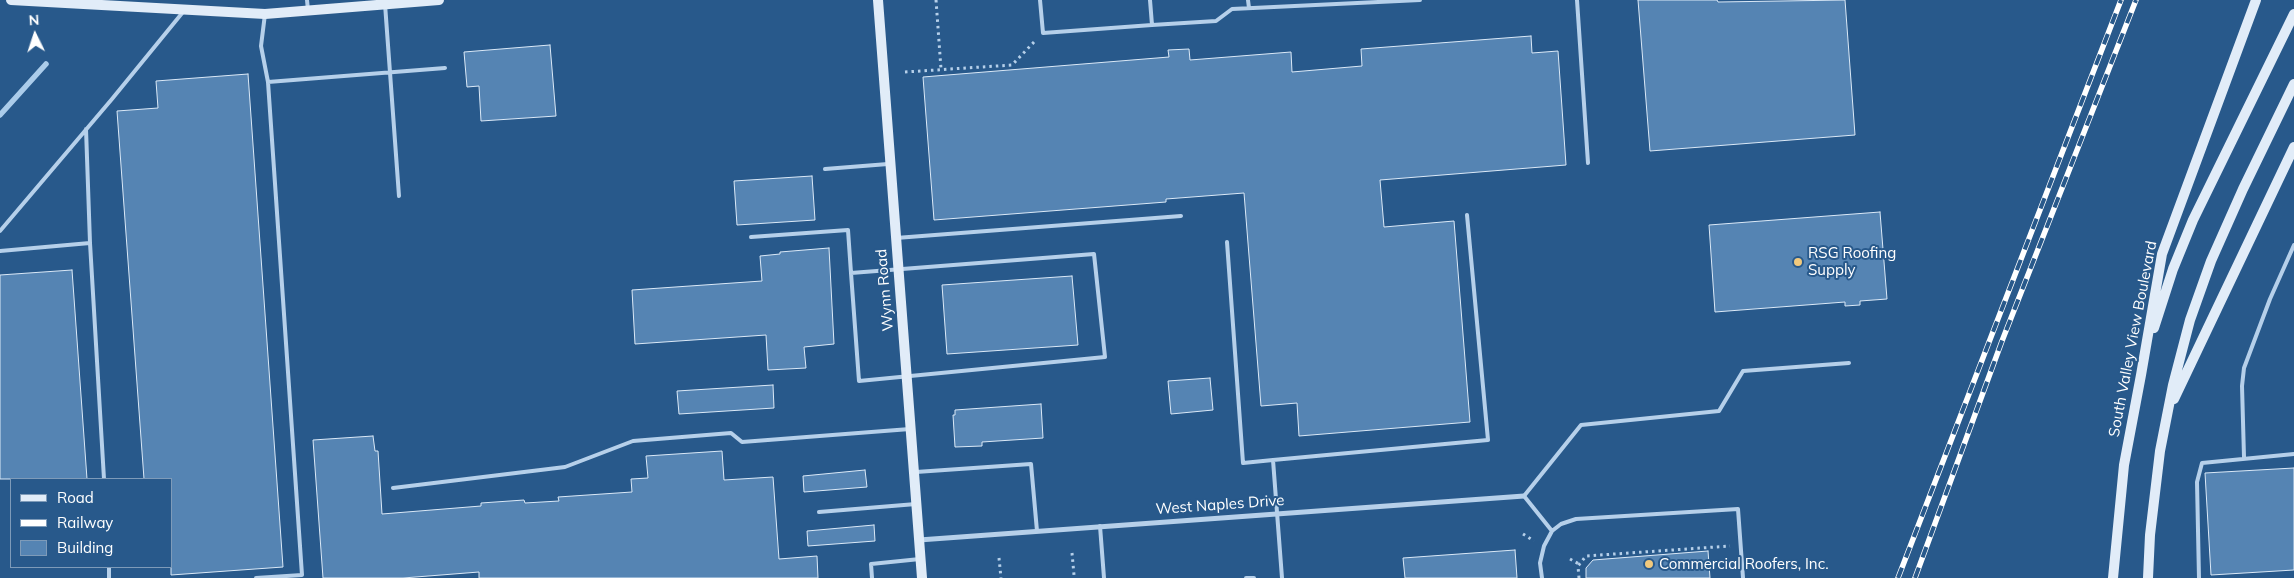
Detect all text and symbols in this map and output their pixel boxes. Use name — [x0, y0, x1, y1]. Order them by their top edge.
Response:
north arrow — [10, 10, 60, 60]
text: N — [28, 11, 40, 29]
street label: South Valley View Boulevard — [2105, 239, 2161, 439]
place label: RSG Roofing Supply — [1808, 244, 1896, 279]
street label: Wynn Road — [872, 248, 898, 332]
marker: RSG Roofing Supply — [1792, 256, 1804, 268]
legend — [10, 478, 172, 568]
text: Road — [57, 488, 94, 507]
street label: West Naples Drive — [1155, 492, 1285, 518]
text: Railway — [57, 513, 113, 532]
text: Building — [57, 538, 113, 557]
place label: Commercial Roofers, Inc. — [1659, 555, 1829, 573]
marker: Commercial Roofers, Inc. — [1643, 558, 1655, 570]

